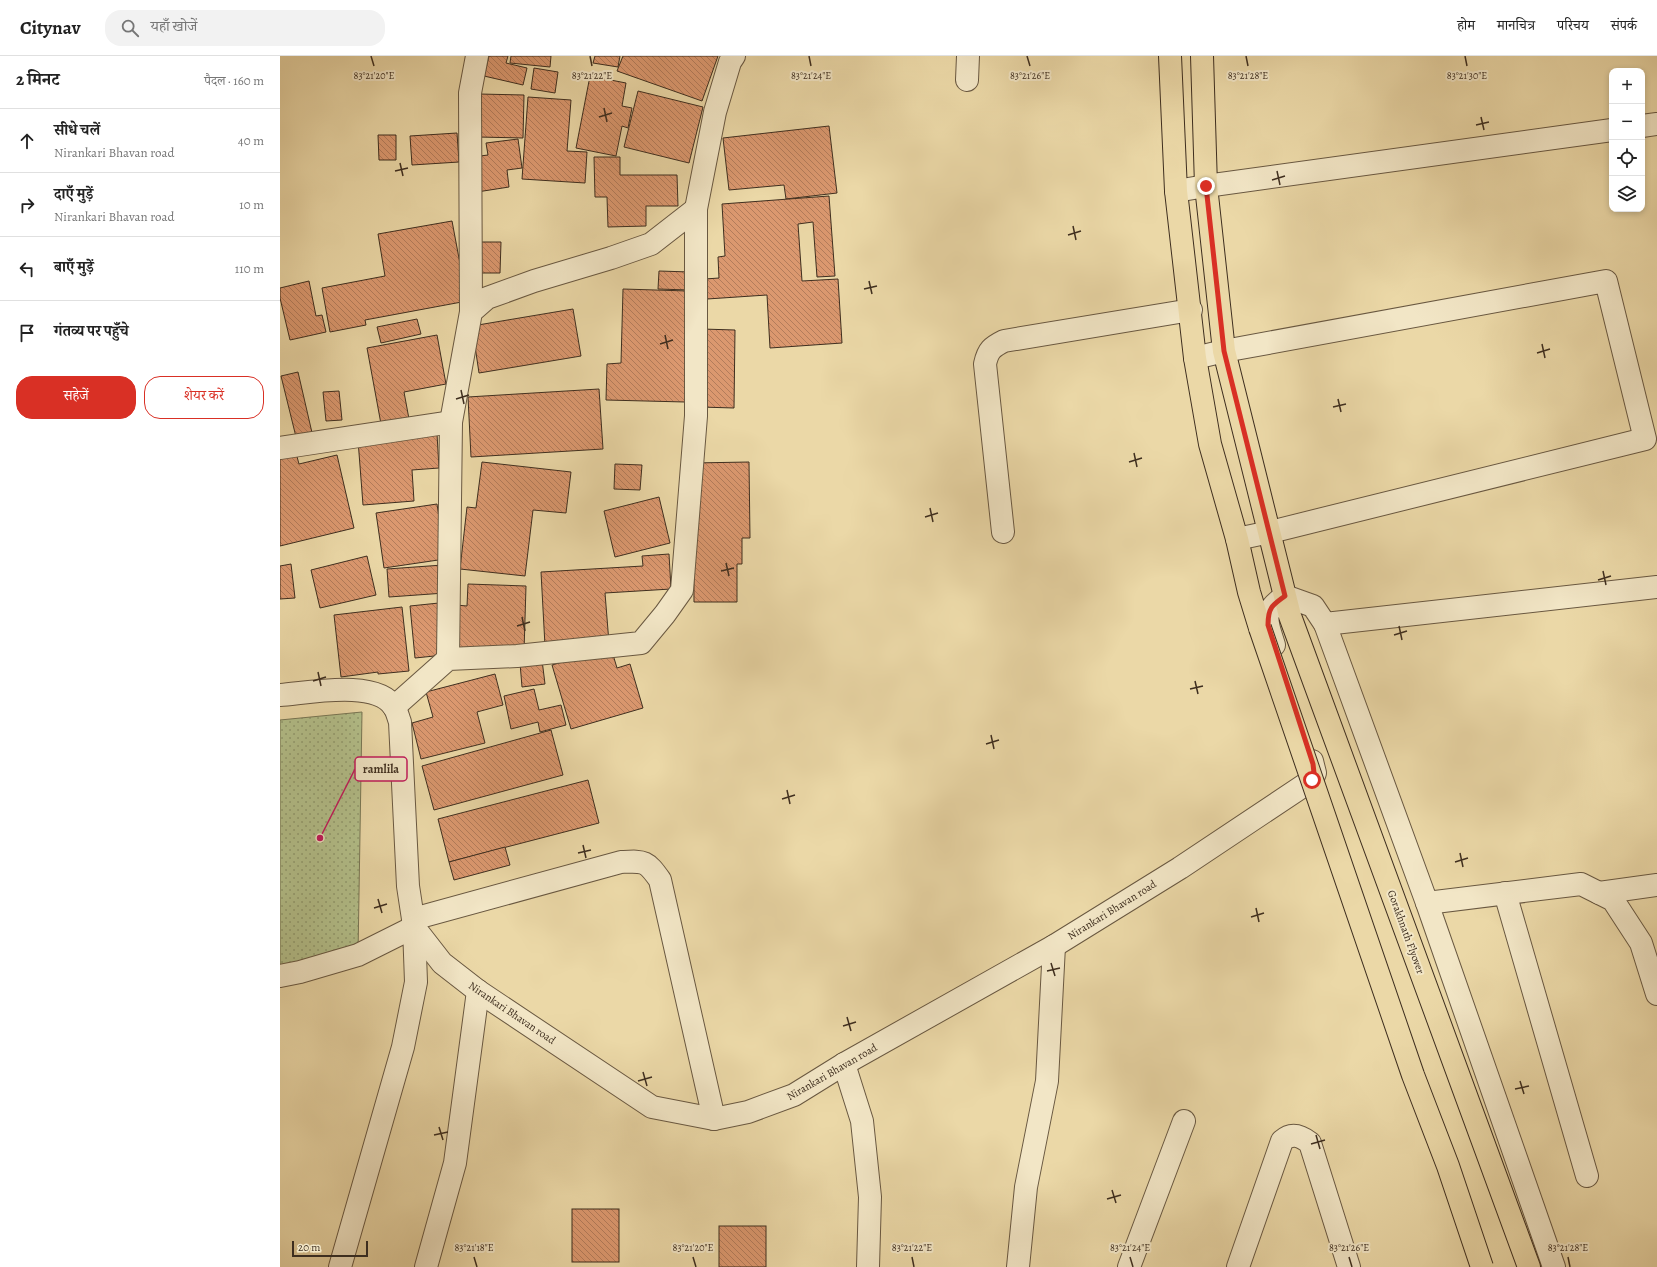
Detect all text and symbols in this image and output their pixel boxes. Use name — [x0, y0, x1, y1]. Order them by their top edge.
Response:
search box — [105, 10, 385, 46]
text: Citynav — [20, 15, 81, 41]
text: यहाँ खोजें — [151, 16, 197, 36]
text: होम — [1457, 16, 1475, 35]
text: मानचित्र — [1497, 16, 1535, 35]
text: परिचय — [1557, 16, 1589, 35]
text: संपर्क — [1611, 16, 1637, 35]
icon: search — [119, 17, 141, 39]
text: 2 मिनट — [16, 68, 59, 91]
map controls — [1609, 68, 1645, 212]
button: + — [1609, 68, 1645, 104]
text: 83°21'20"E — [354, 69, 395, 82]
text: 83°21'22"E — [572, 69, 612, 82]
text: 83°21'24"E — [791, 69, 831, 82]
text: 83°21'26"E — [1010, 69, 1050, 82]
text: 83°21'28"E — [1228, 69, 1268, 82]
text: 83°21'30"E — [1447, 69, 1487, 82]
text: पैदल · 160 m — [204, 72, 264, 89]
button: − — [1609, 104, 1645, 140]
text: सीधे चलें — [54, 120, 100, 140]
icon: ahead — [16, 130, 38, 152]
text: 40 m — [238, 132, 264, 149]
button: locate — [1609, 140, 1645, 176]
text: Nirankari Bhavan road — [54, 144, 175, 161]
button: layers — [1609, 176, 1645, 212]
route end — [1197, 177, 1215, 195]
text: दाएँ मुड़ें — [54, 184, 93, 204]
icon: right — [16, 194, 38, 216]
text: 10 m — [239, 196, 264, 213]
text: Nirankari Bhavan road — [54, 208, 175, 225]
text: बाएँ मुड़ें — [54, 257, 94, 277]
icon: left — [16, 258, 38, 280]
text: 110 m — [235, 260, 264, 277]
text: गंतव्य पर पहुँचे — [54, 321, 129, 341]
icon: arrive — [16, 322, 38, 344]
button: सहेजें — [16, 376, 136, 419]
button: शेयर करें — [144, 376, 264, 419]
callout: ramlila — [355, 757, 407, 781]
text: ramlila — [363, 761, 399, 777]
route start — [1303, 771, 1321, 789]
street label: Nirankari Bhavan road — [1065, 877, 1159, 943]
street label: Gorakhnath Flyover — [1384, 888, 1428, 976]
street label: Nirankari Bhavan road — [466, 978, 559, 1048]
street label: Nirankari Bhavan road — [784, 1040, 880, 1104]
scale bar — [292, 1239, 368, 1258]
text: 20 m — [298, 1240, 320, 1255]
text: 83°21'18"E — [454, 1241, 494, 1254]
text: 83°21'20"E — [673, 1241, 714, 1254]
text: 83°21'22"E — [892, 1241, 932, 1254]
text: 83°21'24"E — [1110, 1241, 1150, 1254]
text: 83°21'26"E — [1329, 1241, 1369, 1254]
text: 83°21'28"E — [1548, 1241, 1588, 1254]

